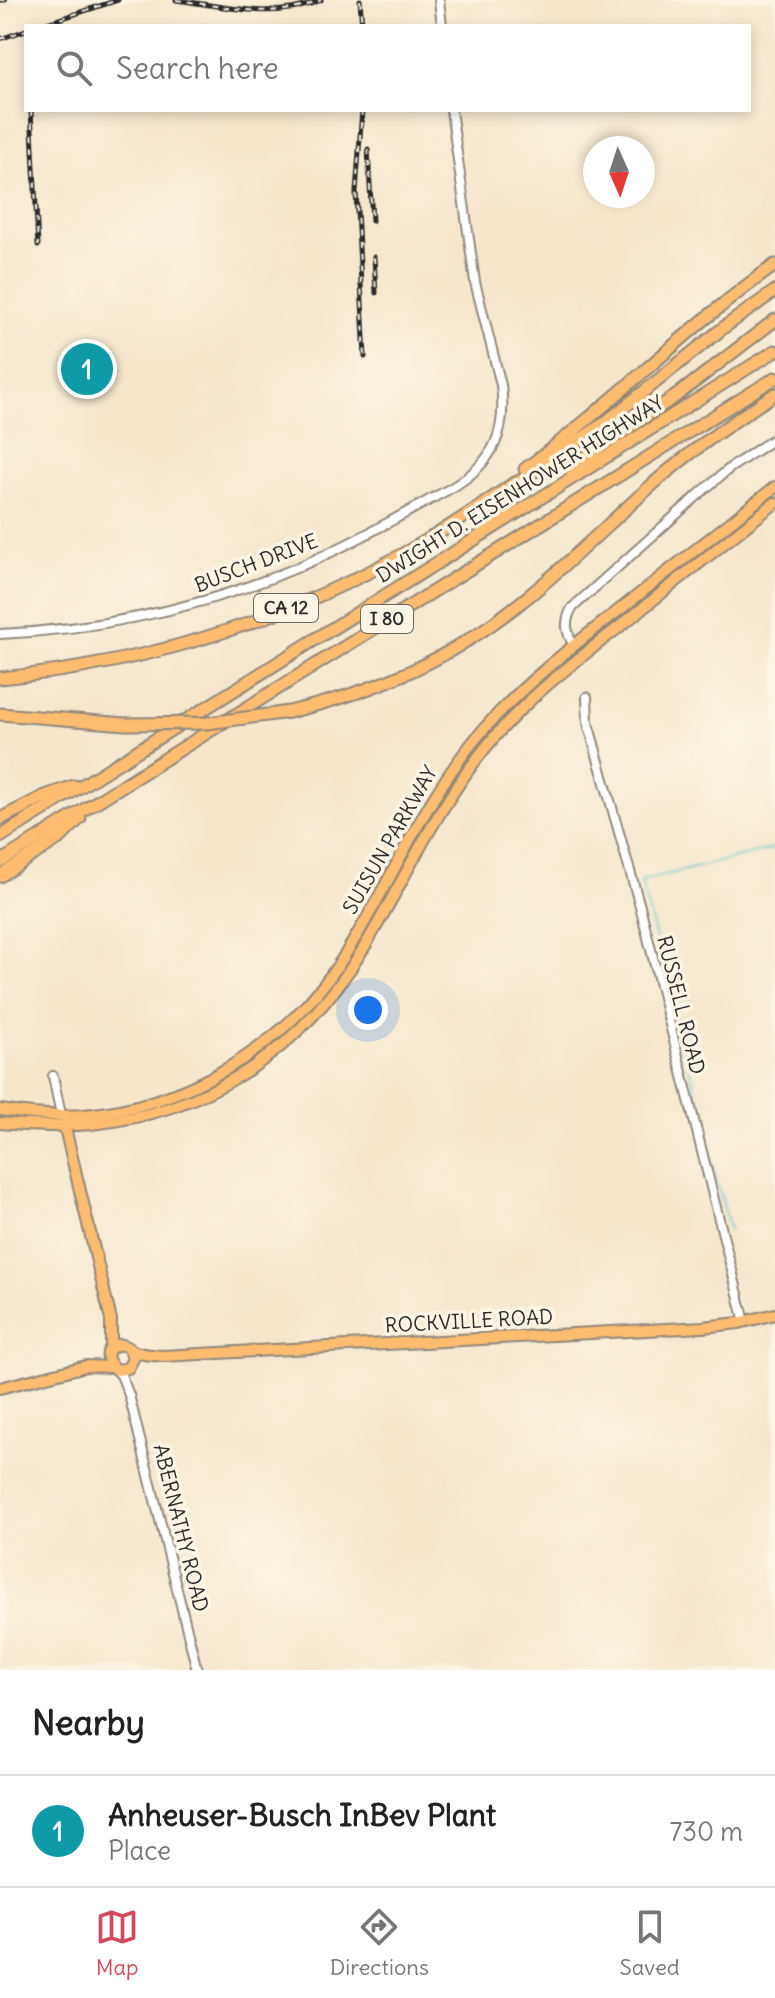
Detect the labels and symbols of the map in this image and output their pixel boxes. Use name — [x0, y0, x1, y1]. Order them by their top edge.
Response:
north arrow — [583, 136, 655, 208]
pin: 1 — [61, 339, 113, 399]
street label: DWIGHT D. EISENHOWER HIGHWAY — [371, 389, 668, 588]
street label: BUSCH DRIVE — [191, 528, 321, 597]
road number: CA 12 — [254, 594, 318, 622]
road number: I 80 — [361, 605, 413, 633]
street label: SUISUN PARKWAY — [337, 761, 442, 918]
street label: RUSSELL ROAD — [652, 933, 711, 1077]
your location — [348, 990, 388, 1030]
street label: ROCKVILLE ROAD — [384, 1304, 554, 1337]
street label: ABERNATHY ROAD — [149, 1441, 214, 1614]

